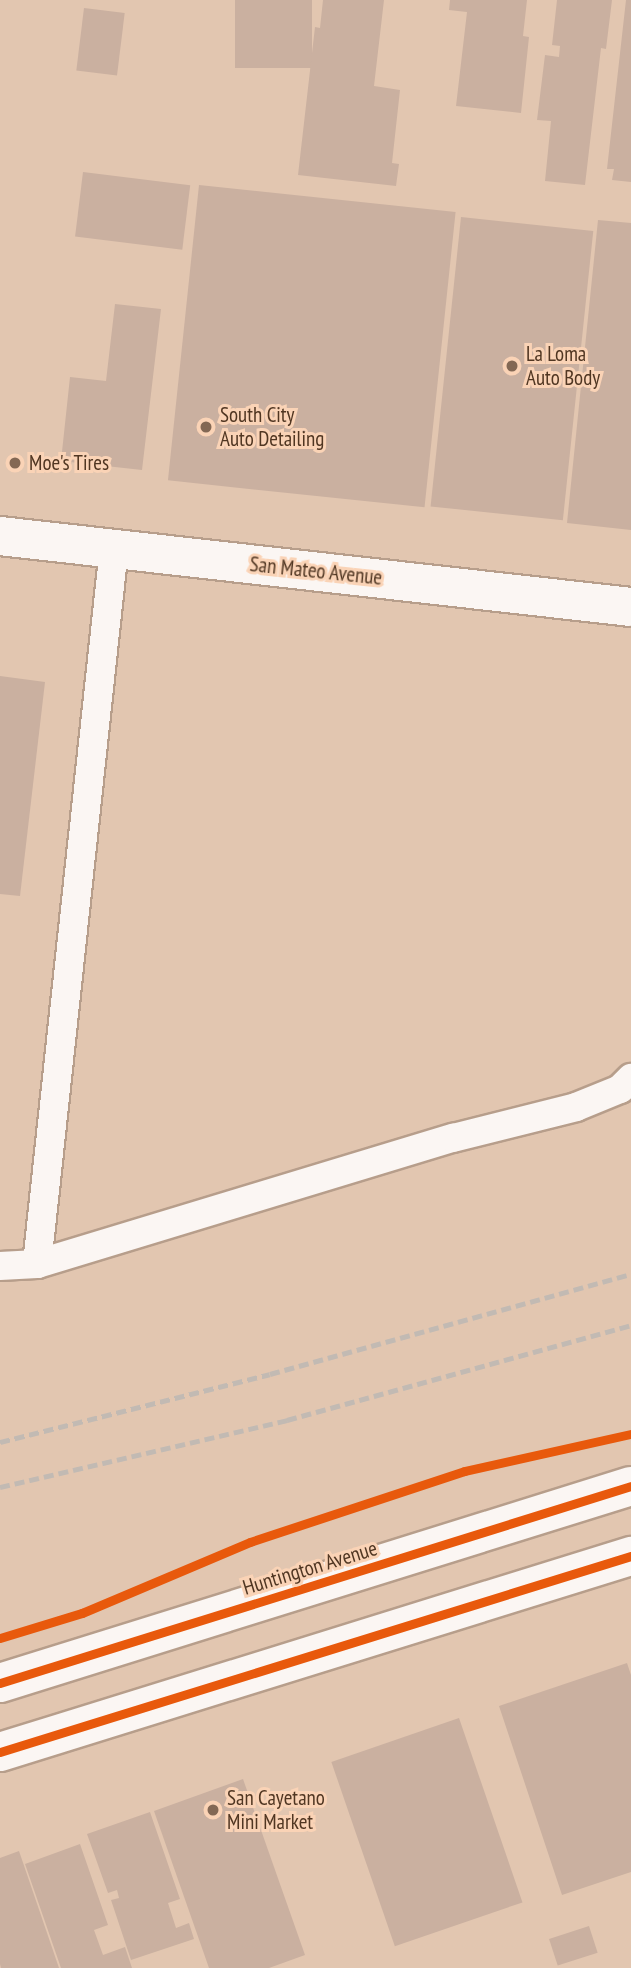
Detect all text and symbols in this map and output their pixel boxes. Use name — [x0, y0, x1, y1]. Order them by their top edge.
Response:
place label: La Loma Auto Body — [526, 341, 600, 391]
marker: La Loma Auto Body — [504, 358, 520, 374]
place label: South City Auto Detailing — [220, 402, 324, 452]
marker: South City Auto Detailing — [198, 419, 214, 435]
place label: Moe's Tires — [29, 450, 110, 476]
marker: Moe's Tires — [7, 455, 23, 471]
street label: San Mateo Avenue — [248, 551, 384, 591]
street label: Huntington Avenue — [240, 1536, 380, 1600]
place label: San Cayetano Mini Market — [227, 1785, 325, 1835]
marker: San Cayetano Mini Market — [205, 1802, 221, 1818]

